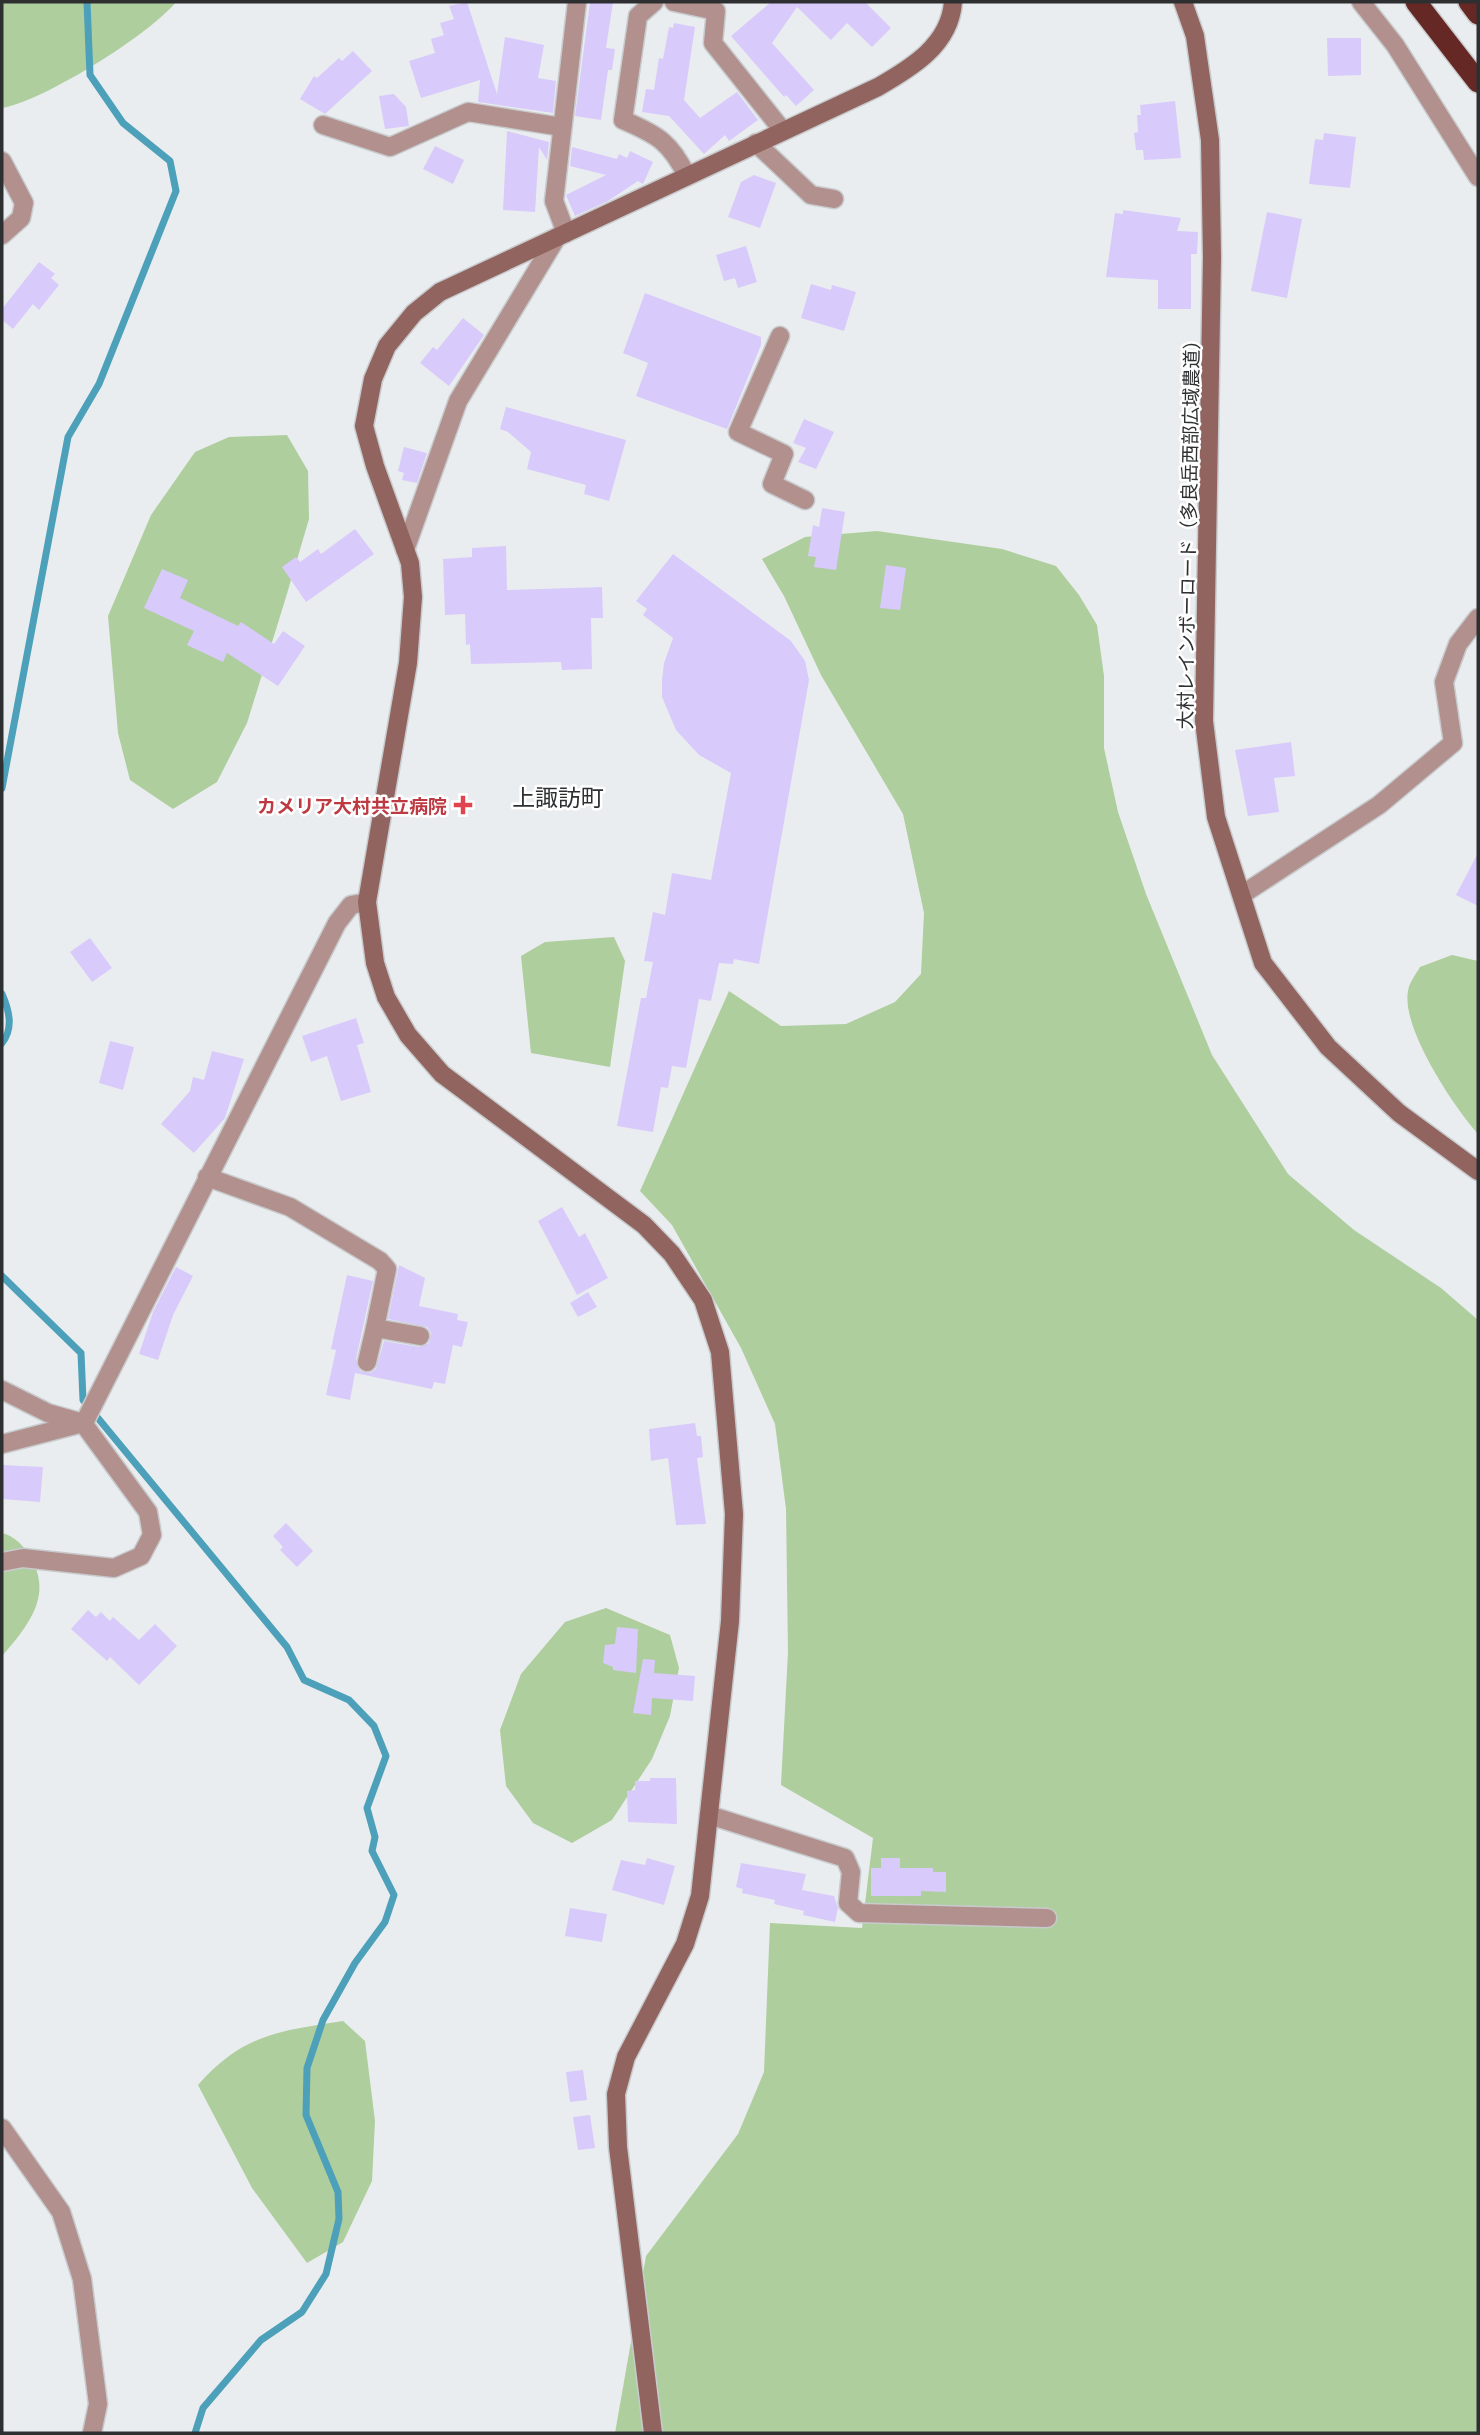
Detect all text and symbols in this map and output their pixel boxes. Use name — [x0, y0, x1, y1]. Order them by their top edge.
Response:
street label: 大村レインボーロード（多良岳西部広域農道） — [1170, 330, 1206, 730]
district label: 上諏訪町 — [512, 780, 604, 815]
place label: カメリア大村共立病院 — [257, 791, 447, 820]
marker: カメリア大村共立病院 — [453, 795, 473, 815]

